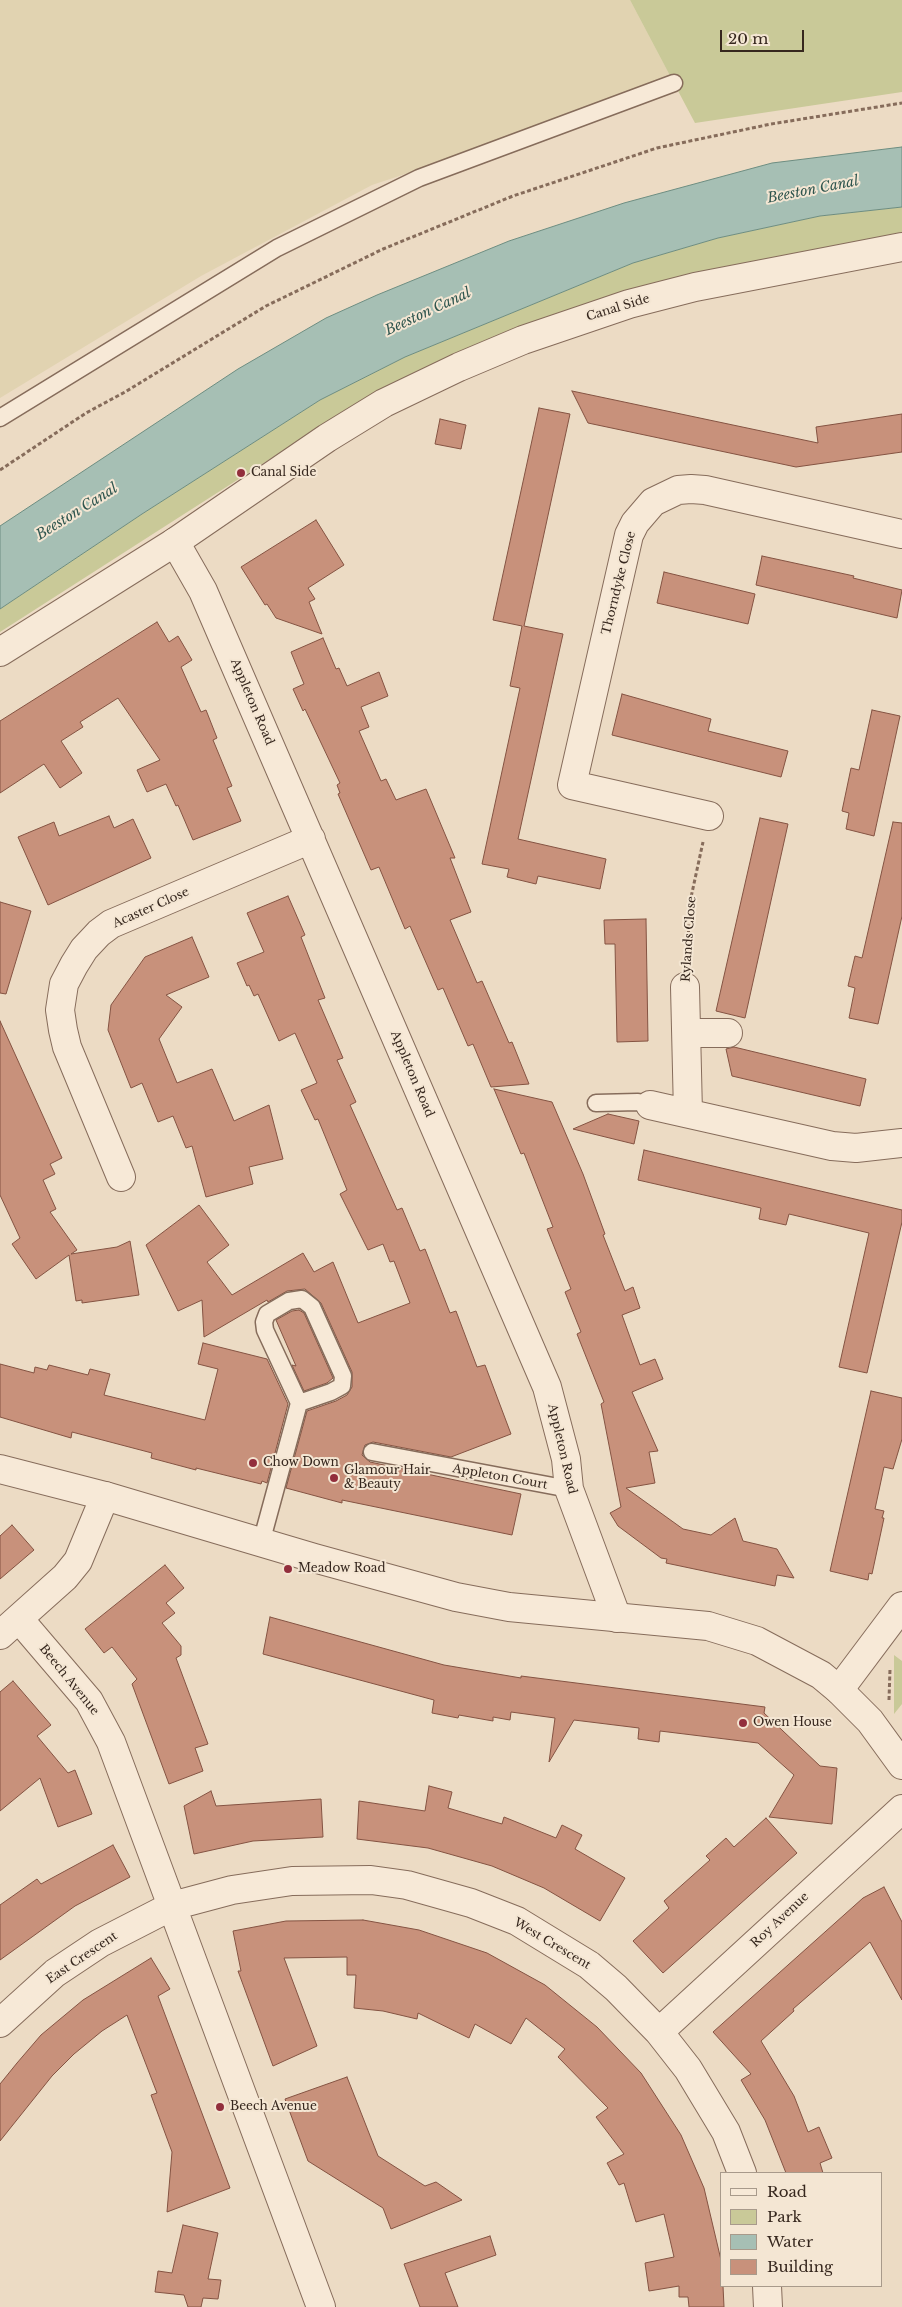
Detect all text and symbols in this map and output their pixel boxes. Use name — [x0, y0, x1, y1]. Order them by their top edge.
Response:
scale bar — [722, 20, 806, 52]
text: 20 m — [728, 29, 768, 48]
water label: Beeston Canal — [766, 173, 860, 207]
water label: Beeston Canal — [382, 285, 474, 339]
street label: Canal Side — [585, 292, 651, 324]
place label: Canal Side — [251, 466, 316, 480]
marker: Canal Side — [235, 467, 247, 479]
water label: Beeston Canal — [33, 480, 121, 544]
street label: Thorndyke Close — [599, 530, 639, 636]
street label: Appleton Road — [227, 657, 277, 747]
street label: Acaster Close — [111, 885, 191, 931]
street label: Rylands Close — [679, 896, 699, 982]
street label: Appleton Road — [387, 1029, 437, 1119]
street label: Appleton Road — [545, 1402, 579, 1496]
place label: Chow Down — [263, 1456, 339, 1470]
marker: Chow Down — [247, 1457, 259, 1469]
street label: Appleton Court — [451, 1462, 549, 1492]
place label: Glamour Hair & Beauty — [344, 1464, 430, 1492]
marker: Glamour Hair & Beauty — [328, 1472, 340, 1484]
place label: Meadow Road — [298, 1562, 386, 1576]
marker: Meadow Road — [282, 1563, 294, 1575]
street label: Beech Avenue — [36, 1642, 102, 1718]
place label: Owen House — [753, 1716, 832, 1730]
marker: Owen House — [737, 1717, 749, 1729]
street label: Roy Avenue — [748, 1890, 812, 1950]
street label: West Crescent — [511, 1915, 593, 1973]
street label: East Crescent — [44, 1929, 120, 1987]
place label: Beech Avenue — [230, 2100, 317, 2114]
marker: Beech Avenue — [214, 2101, 226, 2113]
legend — [720, 2172, 882, 2287]
text: Road — [767, 2182, 807, 2201]
text: Park — [767, 2207, 802, 2226]
text: Water — [767, 2232, 813, 2251]
text: Building — [767, 2257, 833, 2276]

